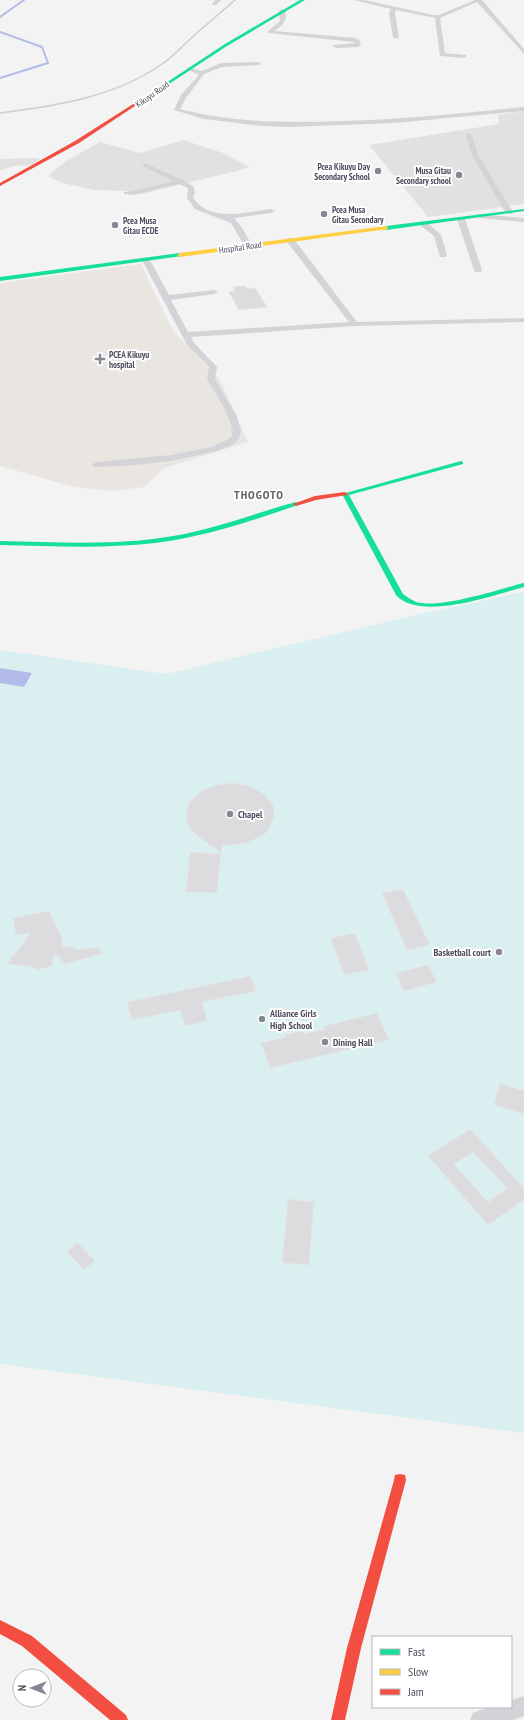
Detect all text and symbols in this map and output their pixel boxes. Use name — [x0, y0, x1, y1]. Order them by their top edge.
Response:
street label: Kikuyu Road — [133, 78, 171, 110]
place label: Pcea Kikuyu Day Secondary School — [314, 161, 371, 182]
place label: Musa Gitau Secondary school — [396, 165, 452, 186]
marker: Pcea Kikuyu Day Secondary School — [373, 166, 383, 176]
marker: Musa Gitau Secondary school — [454, 170, 464, 180]
place label: Pcea Musa Gitau Secondary — [332, 204, 384, 225]
marker: Pcea Musa Gitau Secondary — [319, 209, 329, 219]
place label: Pcea Musa Gitau ECDE — [123, 215, 159, 236]
marker: Pcea Musa Gitau ECDE — [110, 220, 120, 230]
street label: Hospital Road — [218, 239, 262, 255]
place label: PCEA Kikuyu hospital — [109, 349, 149, 370]
marker: PCEA Kikuyu hospital — [94, 353, 106, 365]
district label: THOGOTO — [234, 487, 284, 502]
place label: Chapel — [238, 808, 263, 821]
marker: Chapel — [225, 809, 235, 819]
place label: Basketball court — [433, 946, 491, 959]
marker: Basketball court — [494, 947, 504, 957]
place label: Alliance Girls High School — [269, 1007, 317, 1032]
marker: Alliance Girls High School — [257, 1014, 267, 1024]
place label: Dining Hall — [333, 1036, 373, 1049]
marker: Dining Hall — [320, 1037, 330, 1047]
legend — [372, 1636, 512, 1708]
text: Fast — [408, 1644, 426, 1659]
text: Slow — [408, 1664, 429, 1679]
north arrow — [12, 1668, 52, 1708]
text: Jam — [407, 1684, 424, 1699]
text: N — [15, 1685, 29, 1691]

